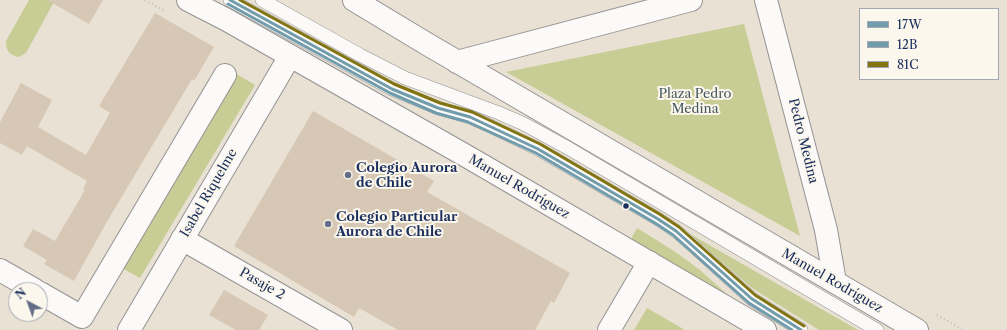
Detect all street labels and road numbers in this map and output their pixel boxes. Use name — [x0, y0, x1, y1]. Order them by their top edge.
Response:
street label: Pedro Medina — [785, 97, 821, 185]
street label: Isabel Riquelme — [177, 146, 241, 240]
street label: Manuel Rodríguez — [466, 152, 572, 222]
street label: Manuel Rodríguez — [779, 246, 885, 316]
street label: Pasaje 2 — [237, 265, 287, 303]

